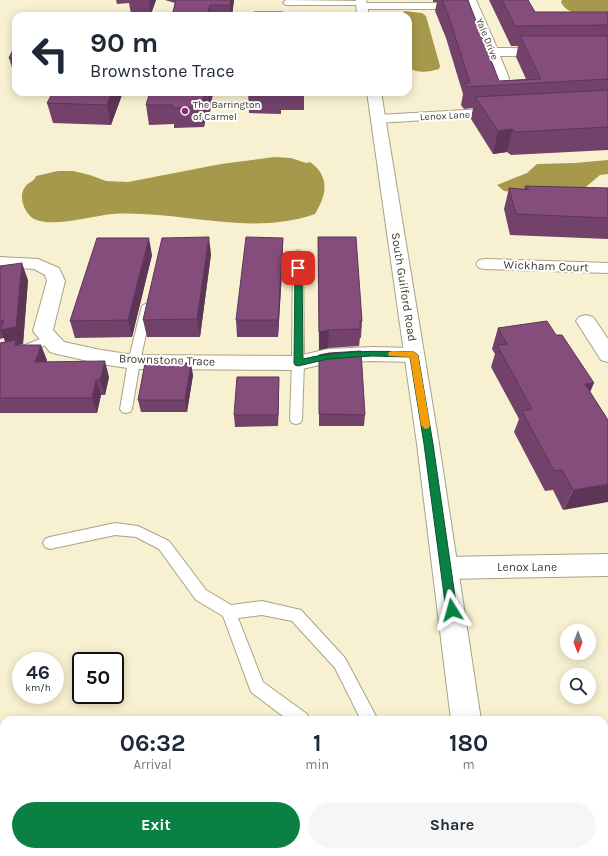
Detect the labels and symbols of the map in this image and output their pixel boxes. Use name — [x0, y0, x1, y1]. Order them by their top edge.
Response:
street label: Yale Drive — [473, 16, 501, 62]
place label: The Barrington of Carmel — [193, 99, 260, 123]
marker: The Barrington of Carmel — [180, 106, 190, 116]
street label: Lenox Lane — [420, 109, 470, 123]
street label: South Guilford Road — [388, 231, 420, 343]
pin — [281, 251, 315, 285]
street label: Wickham Court — [503, 258, 589, 274]
street label: Brownstone Trace — [119, 351, 215, 369]
street label: Lenox Lane — [497, 560, 557, 574]
position arrow — [431, 589, 473, 631]
north arrow — [560, 624, 596, 660]
speed limit sign: 50 — [72, 652, 124, 704]

